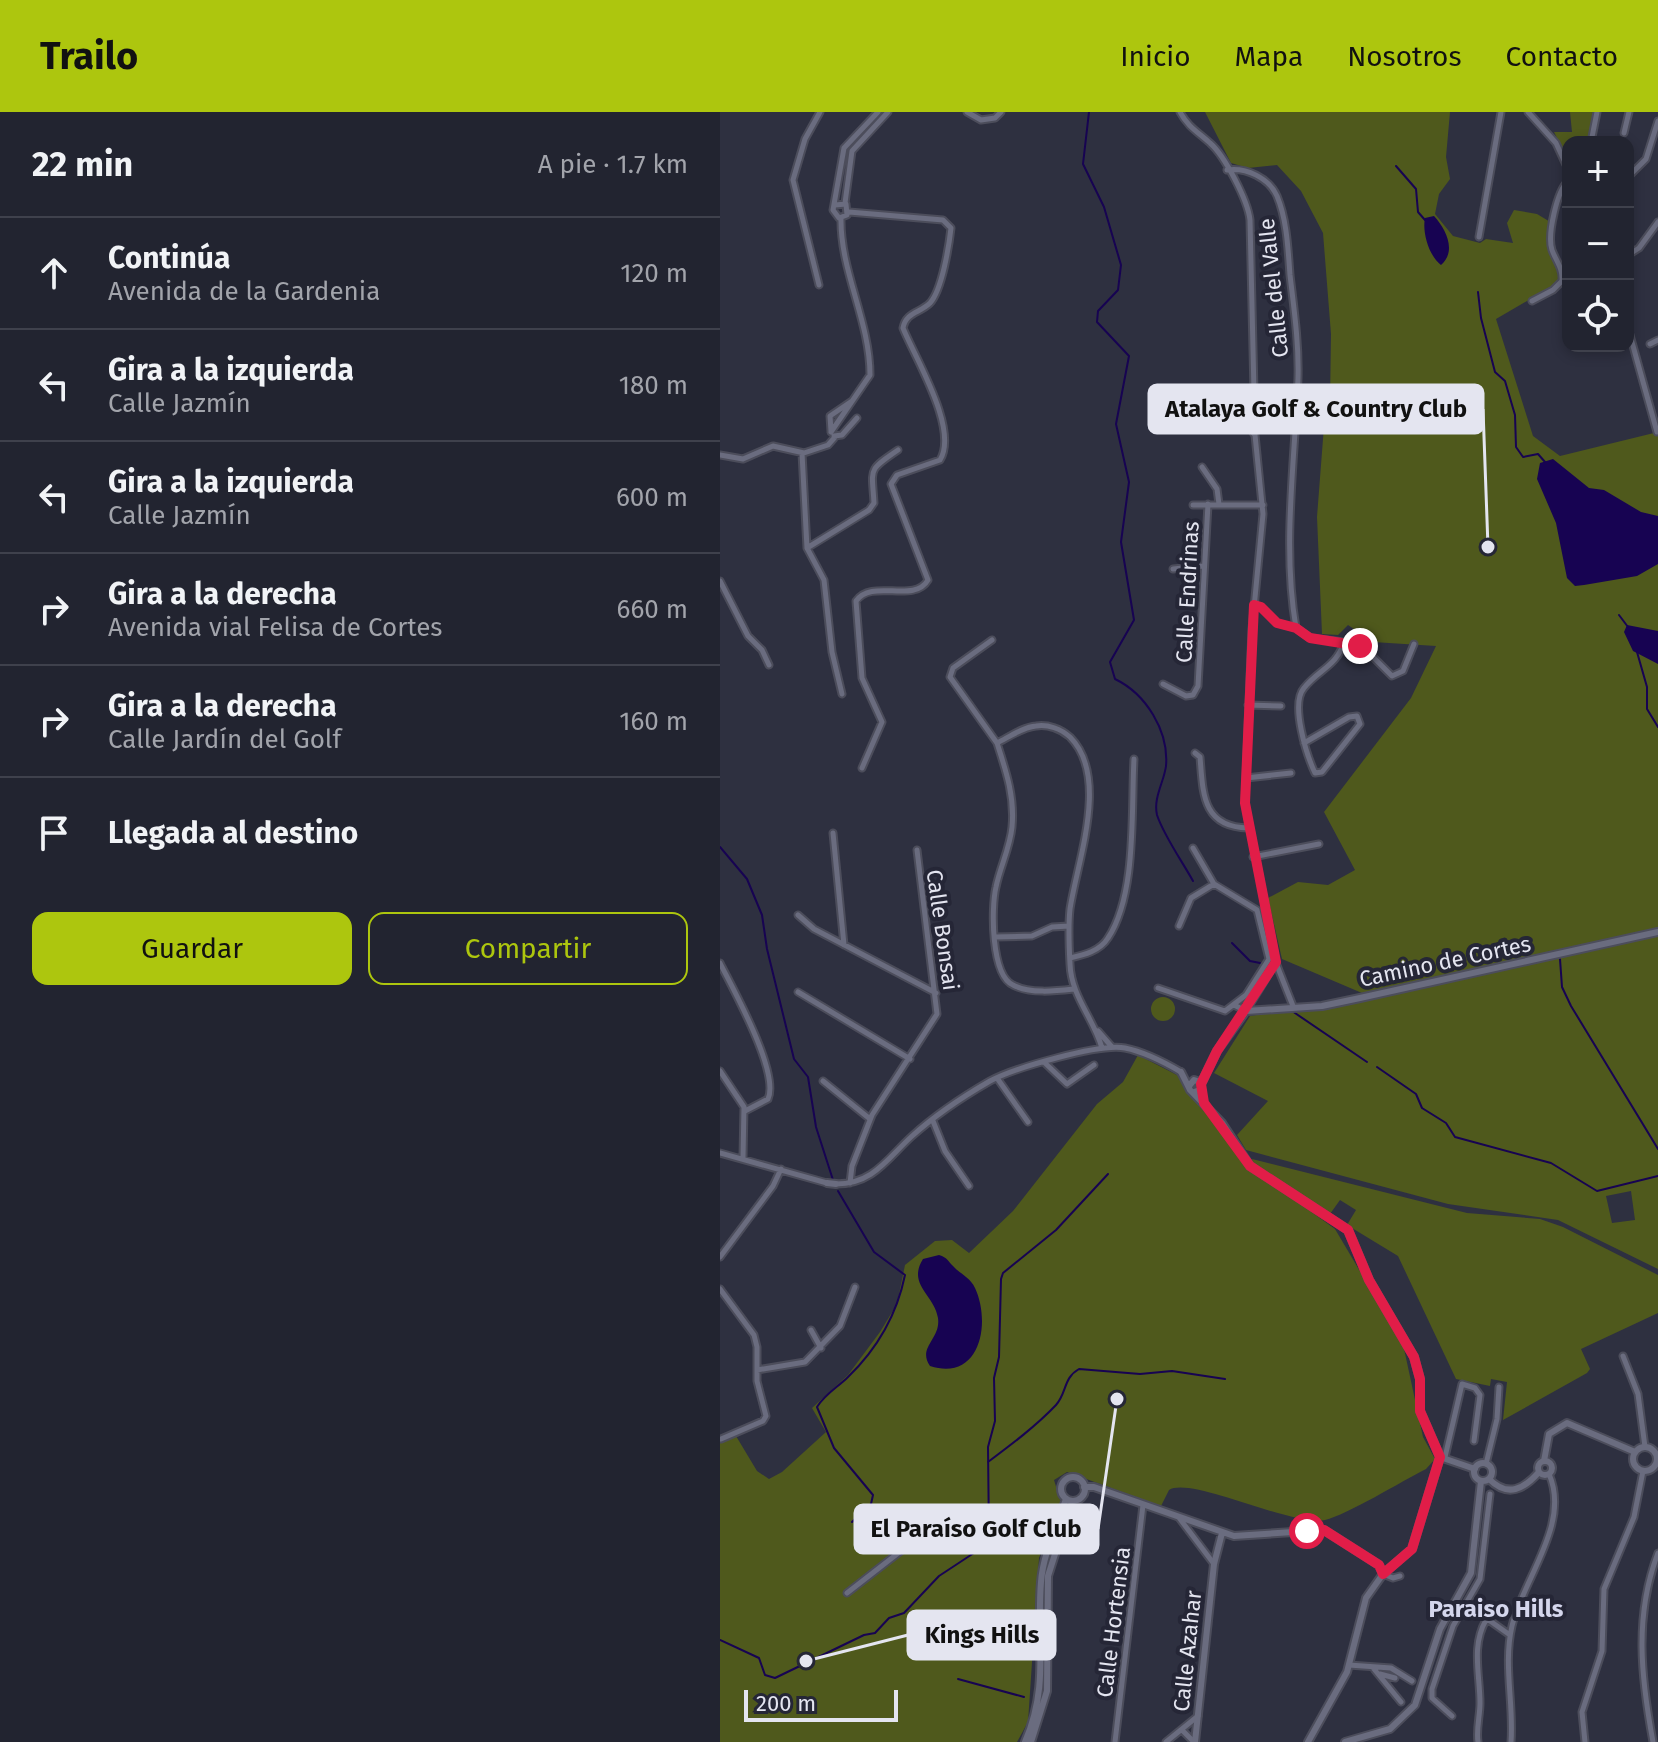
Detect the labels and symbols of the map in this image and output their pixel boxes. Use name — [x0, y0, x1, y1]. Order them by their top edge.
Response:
street label: Calle del Valle — [1253, 217, 1294, 359]
callout: Atalaya Golf & Country Club — [1149, 385, 1483, 433]
text: Atalaya Golf & Country Club — [1164, 395, 1467, 423]
street label: Calle Endrinas — [1170, 521, 1205, 663]
route end — [1342, 628, 1378, 664]
street label: Calle Bonsai — [921, 868, 964, 992]
street label: Camino de Cortes — [1357, 930, 1533, 993]
callout: El Paraíso Golf Club — [855, 1505, 1098, 1553]
route start — [1289, 1513, 1325, 1549]
text: El Paraíso Golf Club — [870, 1515, 1082, 1543]
street label: Calle Hortensia — [1091, 1545, 1136, 1699]
street label: Calle Azahar — [1168, 1589, 1207, 1713]
district label: Paraiso Hills — [1429, 1595, 1564, 1623]
callout: Kings Hills — [908, 1611, 1055, 1659]
text: Kings Hills — [925, 1621, 1040, 1649]
scale bar — [744, 1686, 898, 1722]

